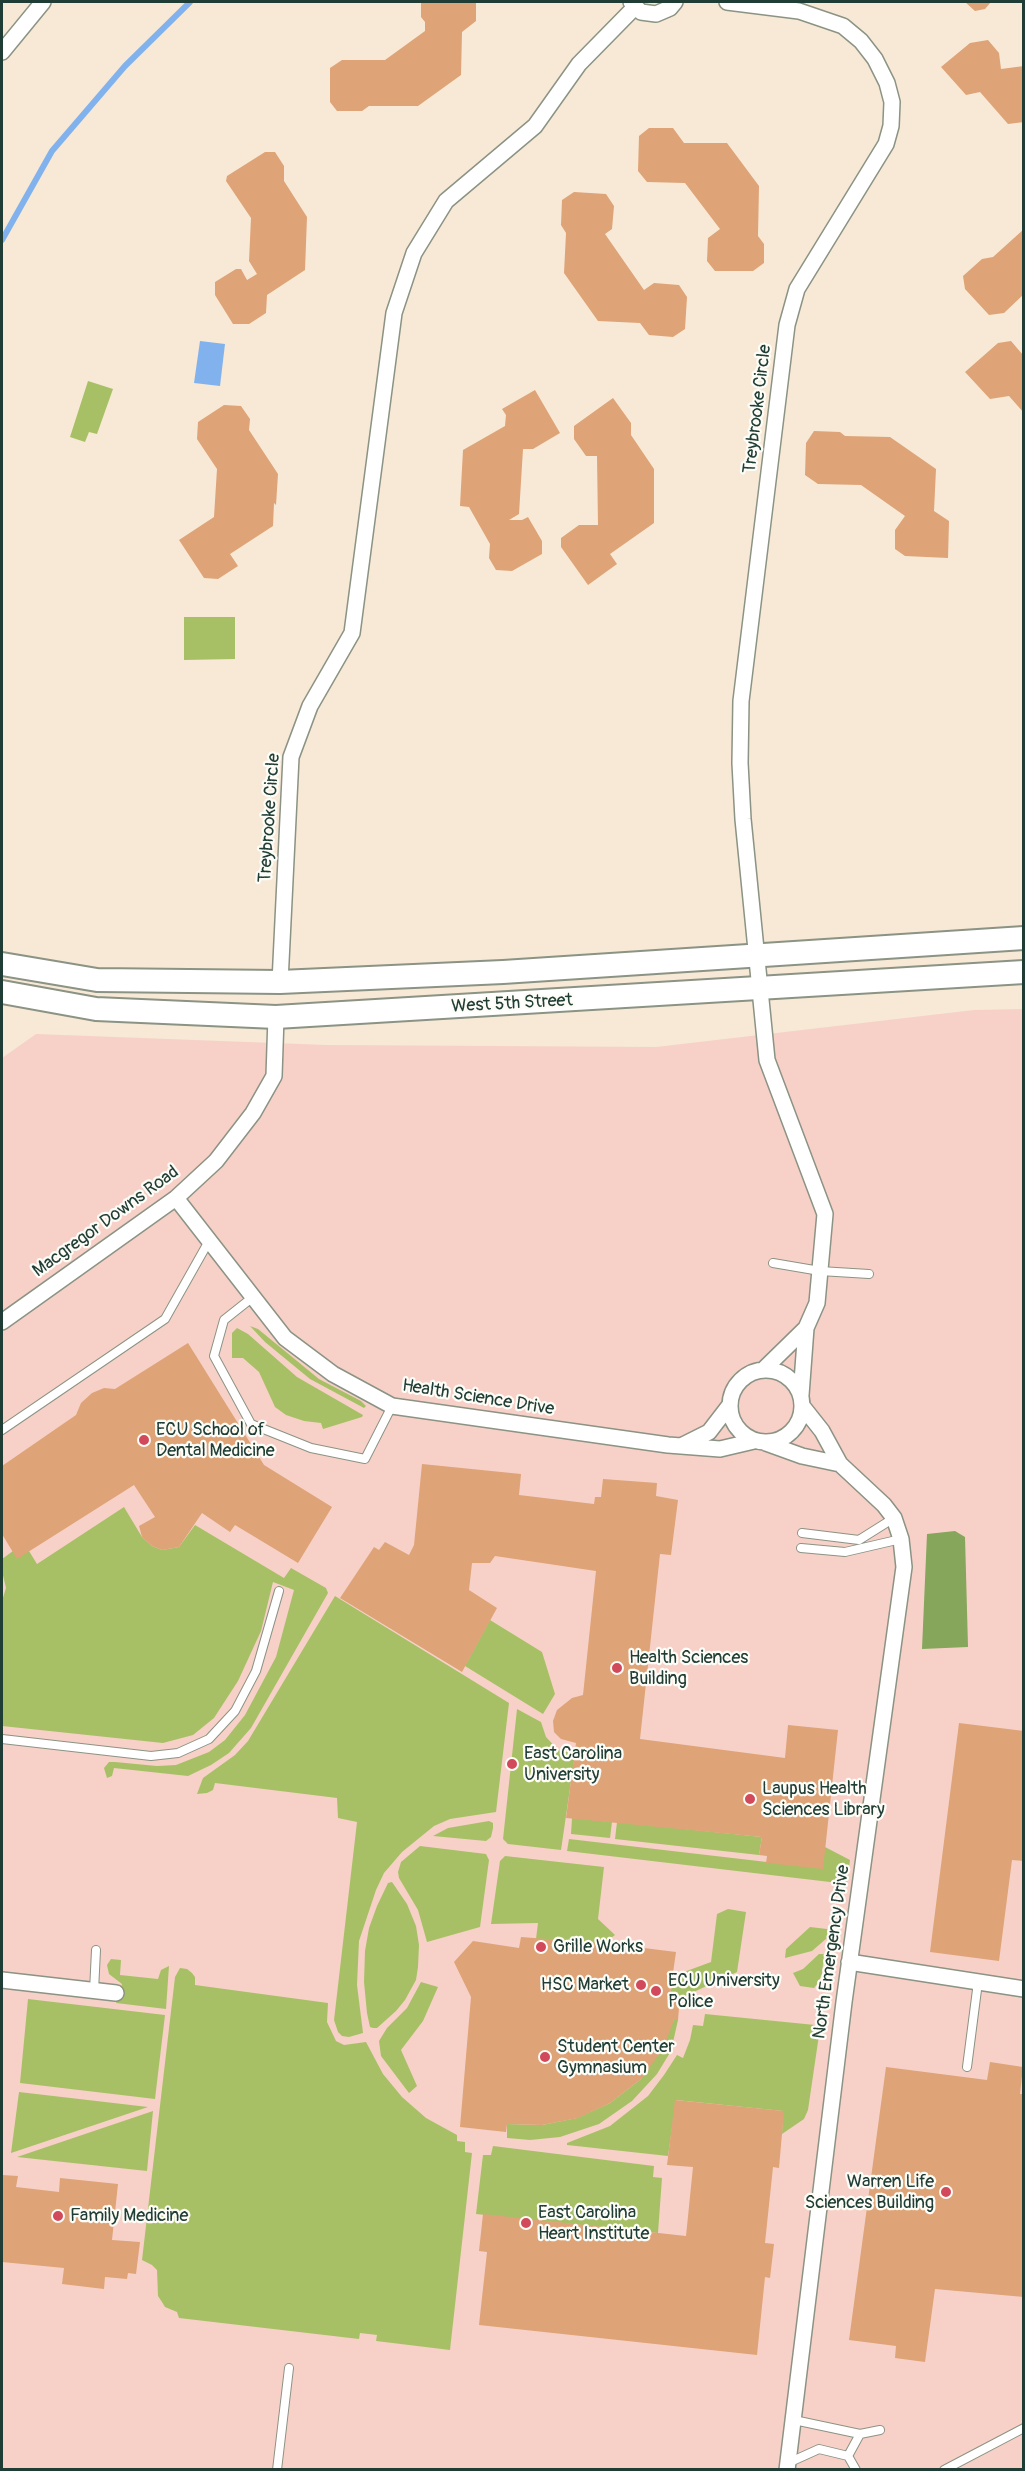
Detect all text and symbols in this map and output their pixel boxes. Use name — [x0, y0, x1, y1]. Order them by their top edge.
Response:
street label: Treybrooke Circle — [739, 343, 777, 475]
street label: Treybrooke Circle — [255, 753, 285, 883]
street label: West 5th Street — [451, 990, 573, 1018]
street label: Macgregor Downs Road — [29, 1162, 183, 1282]
street label: Health Science Drive — [400, 1375, 556, 1421]
place label: ECU School of Dental Medicine — [156, 1419, 275, 1462]
marker: ECU School of Dental Medicine — [137, 1433, 151, 1447]
place label: Health Sciences Building — [629, 1647, 748, 1690]
marker: Health Sciences Building — [610, 1661, 624, 1675]
place label: East Carolina University — [524, 1743, 622, 1786]
marker: East Carolina University — [505, 1757, 519, 1771]
place label: Laupus Health Sciences Library — [762, 1778, 885, 1820]
marker: Laupus Health Sciences Library — [743, 1792, 757, 1806]
street label: North Emergency Drive — [809, 1864, 855, 2040]
place label: Grille Works — [553, 1936, 643, 1958]
marker: Grille Works — [534, 1940, 548, 1954]
place label: ECU University Police — [668, 1970, 780, 2012]
place label: HSC Market — [541, 1974, 629, 1996]
marker: HSC Market — [634, 1978, 648, 1992]
marker: ECU University Police — [649, 1984, 663, 1998]
place label: Student Center Gymnasium — [557, 2036, 675, 2078]
marker: Student Center Gymnasium — [538, 2050, 552, 2064]
place label: Warren Life Sciences Building — [805, 2171, 934, 2214]
marker: Warren Life Sciences Building — [939, 2185, 953, 2199]
place label: East Carolina Heart Institute — [538, 2202, 649, 2244]
place label: Family Medicine — [70, 2205, 188, 2227]
marker: Family Medicine — [51, 2209, 65, 2223]
marker: East Carolina Heart Institute — [519, 2216, 533, 2230]

